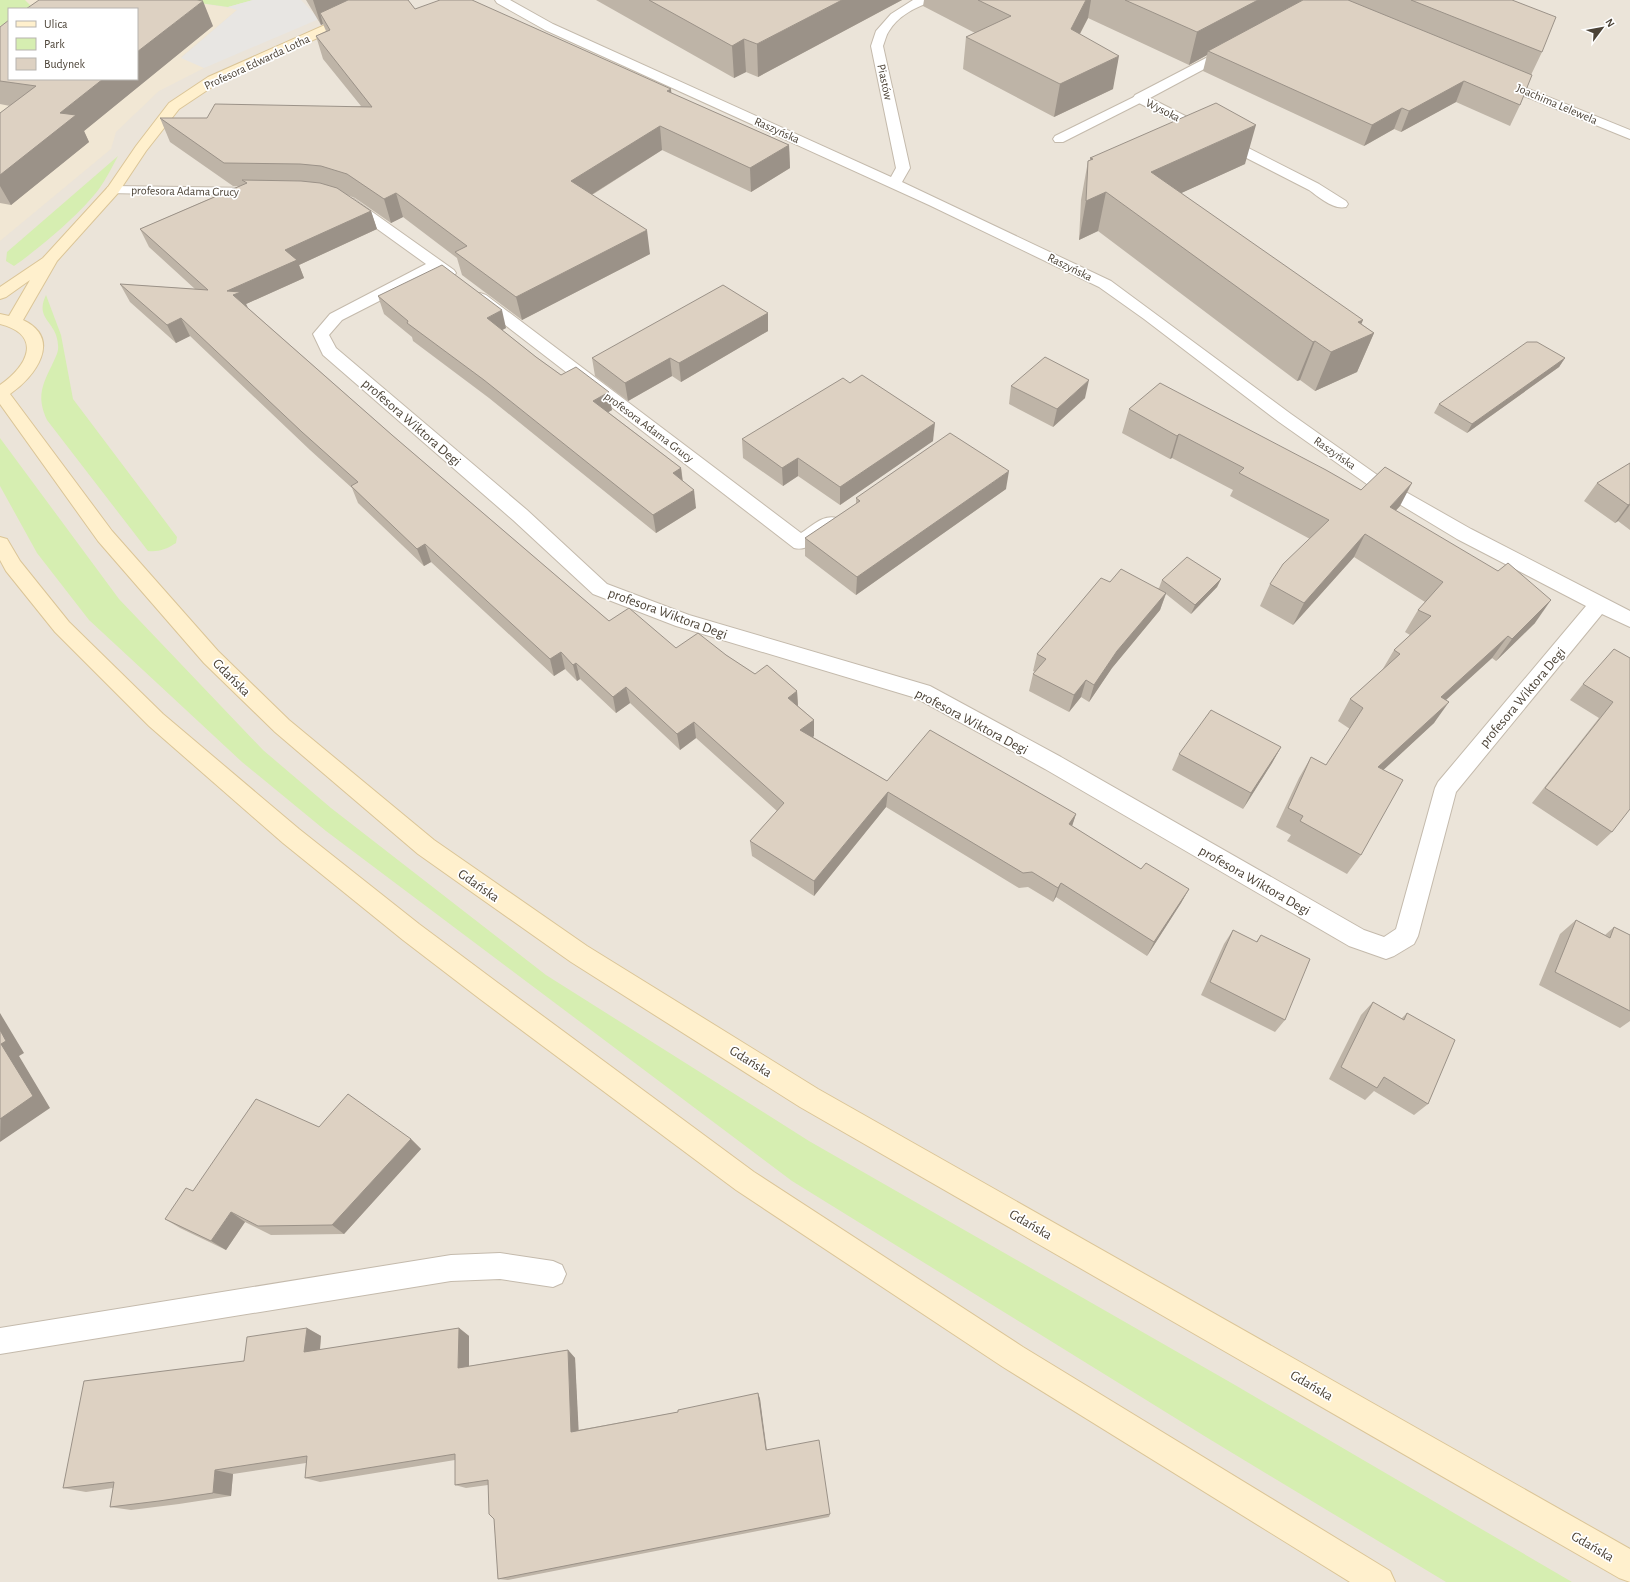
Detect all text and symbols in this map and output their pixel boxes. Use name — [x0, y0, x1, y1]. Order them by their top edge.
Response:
legend — [8, 8, 138, 80]
north arrow — [1582, 8, 1622, 48]
text: N — [1603, 17, 1617, 29]
text: Ulica — [44, 18, 68, 30]
street label: Profesora Edwarda Lotha — [202, 32, 312, 92]
text: Park — [44, 38, 65, 50]
text: Budynek — [44, 58, 86, 71]
street label: Piastów — [875, 63, 895, 101]
street label: Joachima Lelewela — [1515, 82, 1600, 127]
street label: Wysoka — [1143, 96, 1182, 125]
street label: Raszyńska — [752, 115, 802, 146]
street label: profesora Adama Grucy — [131, 184, 239, 199]
street label: Raszyńska — [1045, 251, 1095, 284]
street label: profesora Wiktora Degi — [359, 376, 463, 469]
street label: profesora Adama Grucy — [602, 390, 696, 465]
street label: Raszyńska — [1311, 434, 1358, 473]
street label: profesora Wiktora Degi — [606, 586, 729, 642]
street label: profesora Wiktora Degi — [1477, 645, 1568, 750]
street label: Gdańska — [210, 656, 253, 700]
street label: profesora Wiktora Degi — [913, 686, 1030, 758]
street label: profesora Wiktora Degi — [1197, 843, 1312, 918]
street label: Gdańska — [455, 867, 502, 905]
street label: Gdańska — [727, 1044, 774, 1080]
street label: Gdańska — [1007, 1207, 1055, 1243]
street label: Gdańska — [1288, 1368, 1336, 1404]
street label: Gdańska — [1569, 1529, 1617, 1565]

